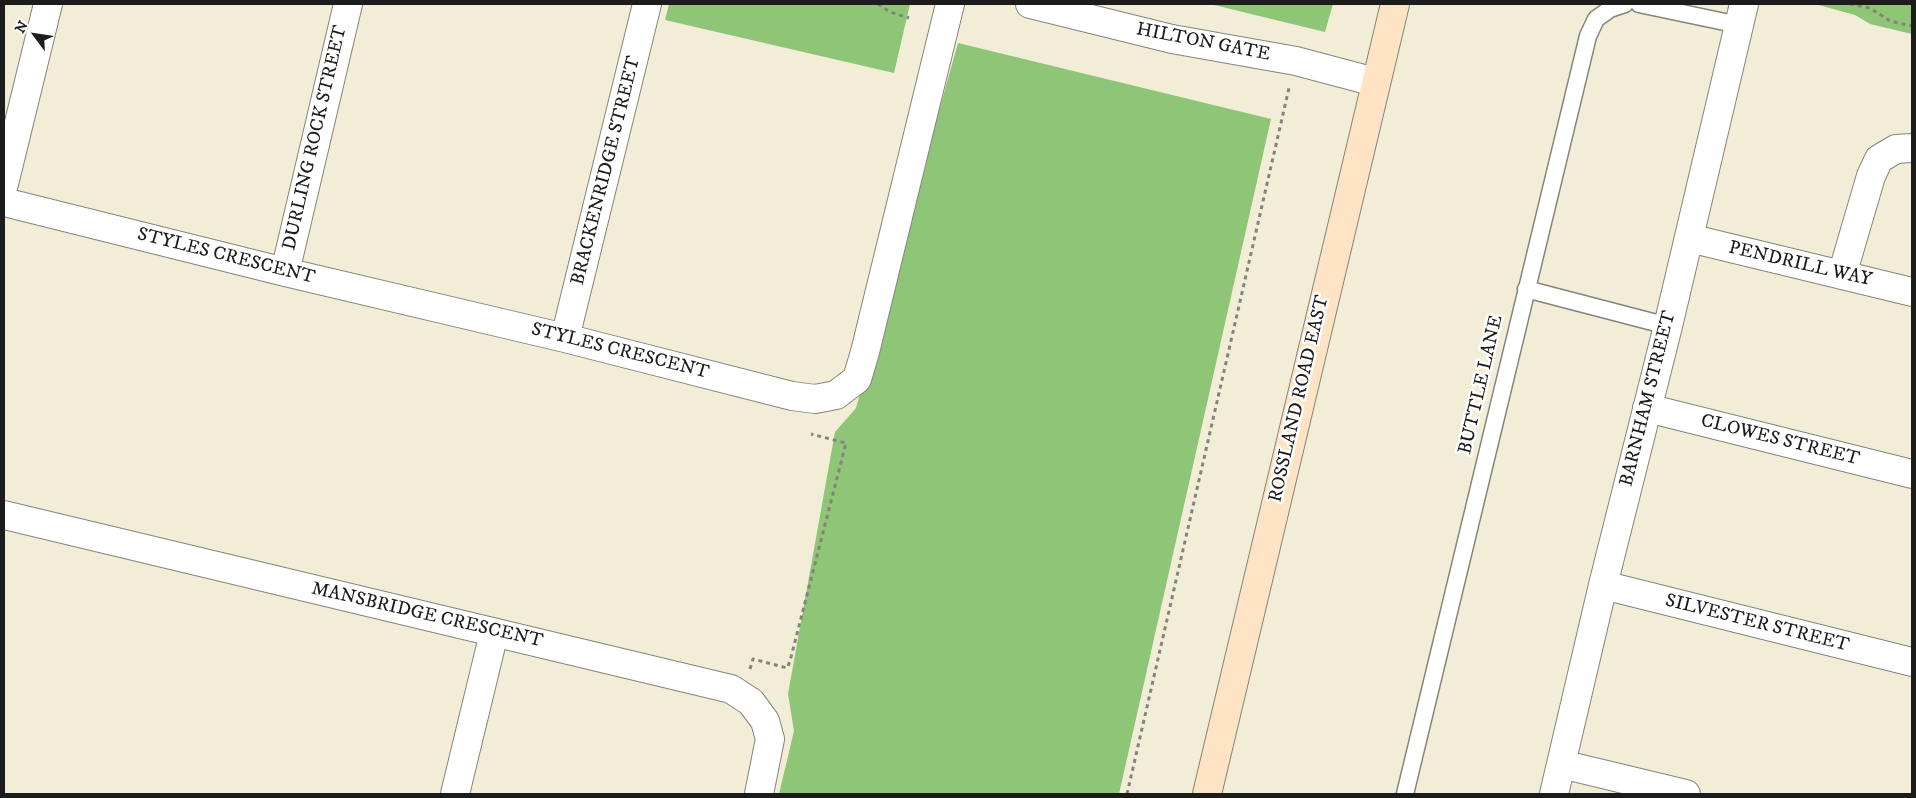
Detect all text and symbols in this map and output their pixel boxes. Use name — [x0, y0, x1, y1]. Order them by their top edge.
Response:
north arrow — [10, 10, 60, 60]
text: N — [11, 18, 33, 37]
street label: HILTON GATE — [1134, 19, 1272, 67]
street label: DURLING ROCK STREET — [279, 23, 353, 253]
street label: BRACKENRIDGE STREET — [567, 54, 647, 288]
street label: STYLES CRESCENT — [135, 224, 317, 290]
street label: PENDRILL WAY — [1726, 237, 1874, 293]
street label: ROSSLAND ROAD EAST — [1265, 293, 1335, 505]
street label: BARNHAM STREET — [1616, 309, 1682, 489]
street label: BUTTLE LANE — [1455, 313, 1509, 457]
street label: STYLES CRESCENT — [529, 319, 711, 385]
street label: CLOWES STREET — [1698, 410, 1862, 472]
street label: MANSBRIDGE CRESCENT — [309, 578, 545, 654]
street label: SILVESTER STREET — [1663, 590, 1851, 658]

